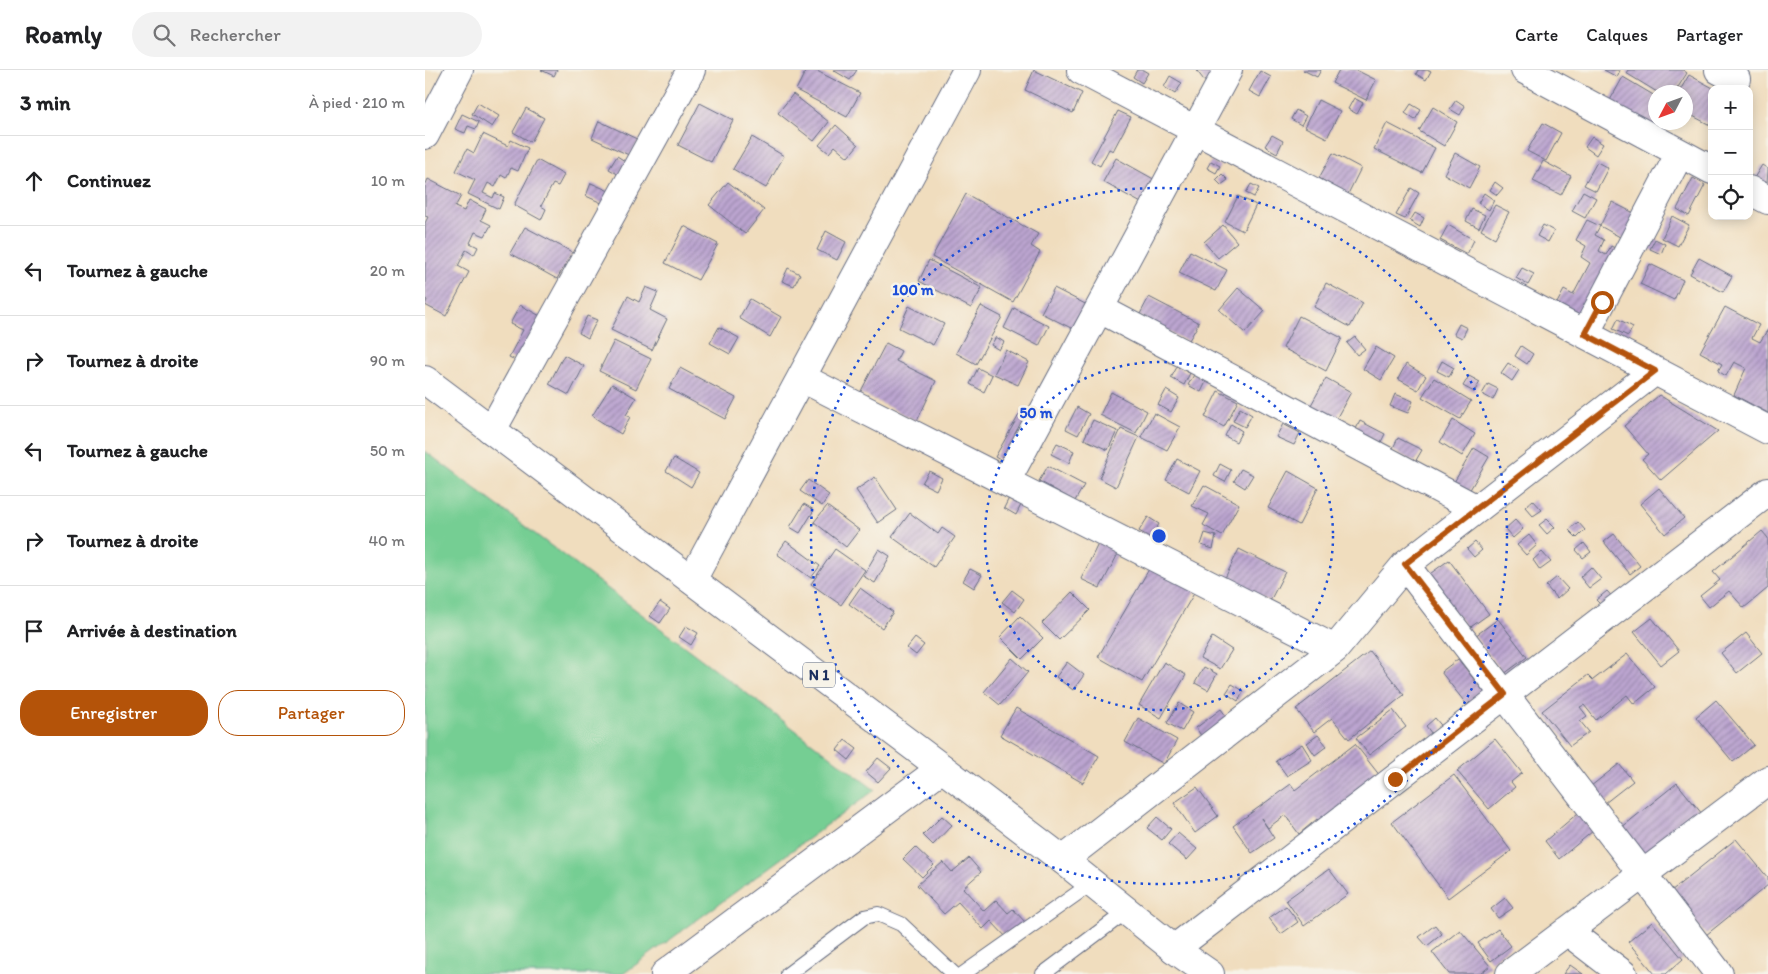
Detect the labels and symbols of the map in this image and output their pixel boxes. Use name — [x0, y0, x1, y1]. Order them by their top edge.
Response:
north arrow — [1648, 85, 1693, 130]
text: 100 m — [892, 281, 934, 299]
route start — [1591, 291, 1614, 314]
text: 50 m — [1019, 404, 1053, 422]
centre of rings — [1150, 527, 1168, 545]
road number: N 1 — [803, 662, 835, 688]
route end — [1384, 768, 1407, 791]

